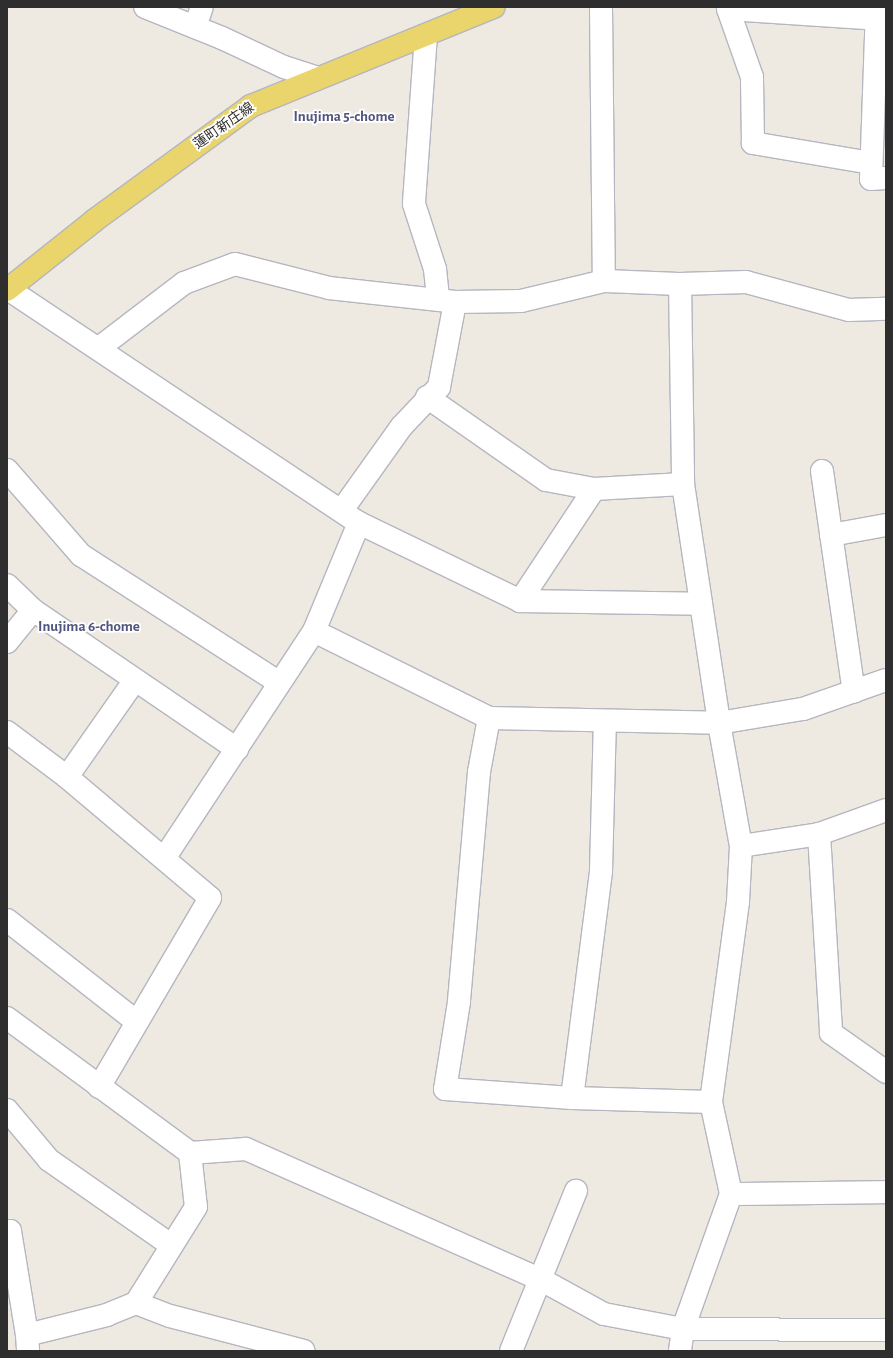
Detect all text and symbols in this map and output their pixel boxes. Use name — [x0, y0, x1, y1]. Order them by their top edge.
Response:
street label: 蓮町新庄線 — [191, 99, 257, 153]
district label: Inujima 5-chome — [293, 108, 395, 126]
district label: Inujima 6-chome — [38, 618, 140, 636]

